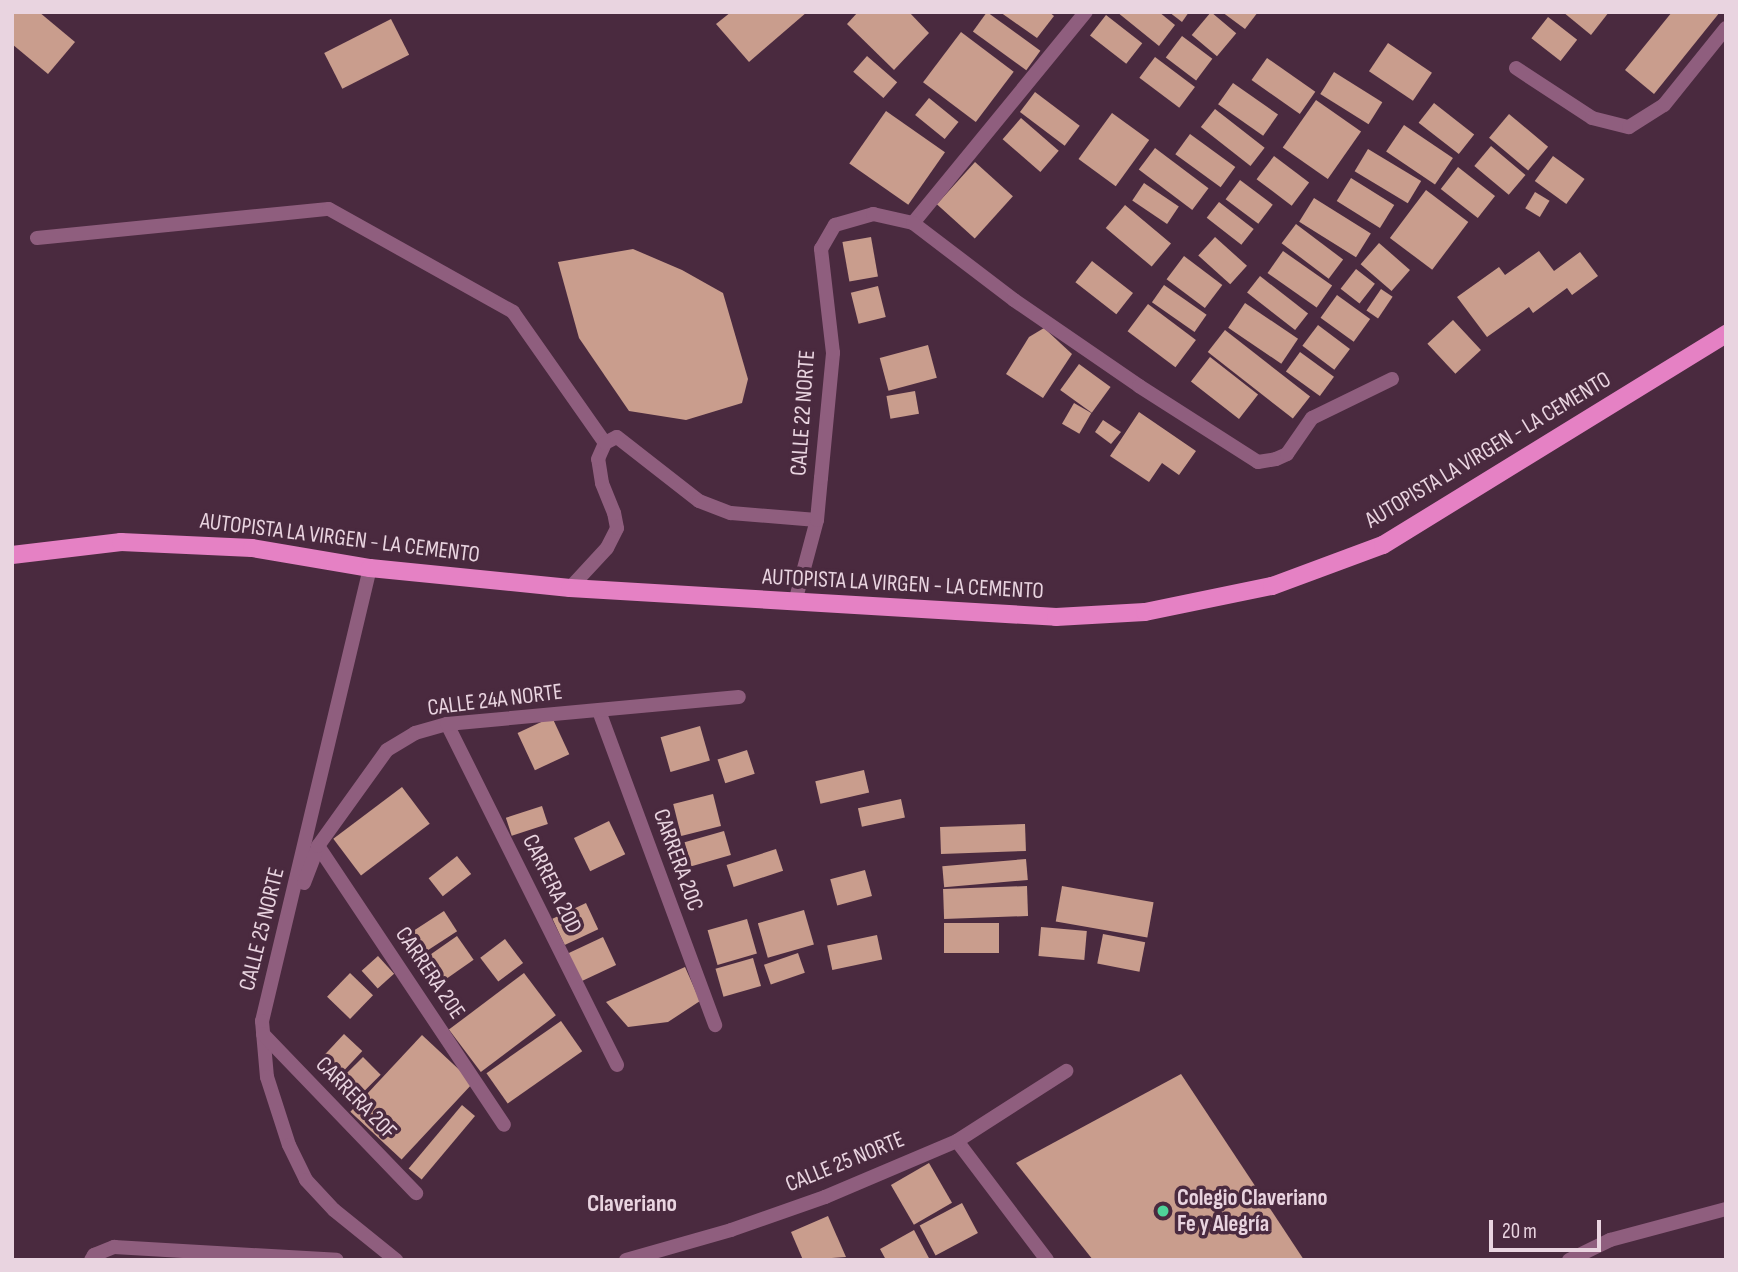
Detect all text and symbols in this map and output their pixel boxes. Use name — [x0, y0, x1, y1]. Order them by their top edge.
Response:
street label: CALLE 22 NORTE — [785, 349, 821, 477]
street label: AUTOPISTA LA VIRGEN - LA CEMENTO — [1360, 366, 1616, 534]
street label: AUTOPISTA LA VIRGEN - LA CEMENTO — [199, 507, 481, 569]
street label: AUTOPISTA LA VIRGEN - LA CEMENTO — [762, 563, 1044, 605]
street label: CALLE 24A NORTE — [426, 678, 564, 722]
street label: CARRERA 20C — [647, 805, 709, 915]
street label: CARRERA 20D — [516, 830, 588, 938]
street label: CALLE 25 NORTE — [233, 865, 291, 993]
street label: CARRERA 20E — [389, 922, 471, 1024]
street label: CARRERA 20F — [310, 1051, 402, 1145]
street label: CALLE 25 NORTE — [782, 1126, 908, 1198]
place label: Colegio Claveriano Fe y Alegría — [1177, 1184, 1328, 1238]
district label: Claveriano — [587, 1190, 677, 1218]
marker: Colegio Claveriano Fe y Alegría — [1155, 1203, 1171, 1219]
scale bar — [1493, 1206, 1605, 1250]
text: 20 m — [1502, 1219, 1537, 1244]

